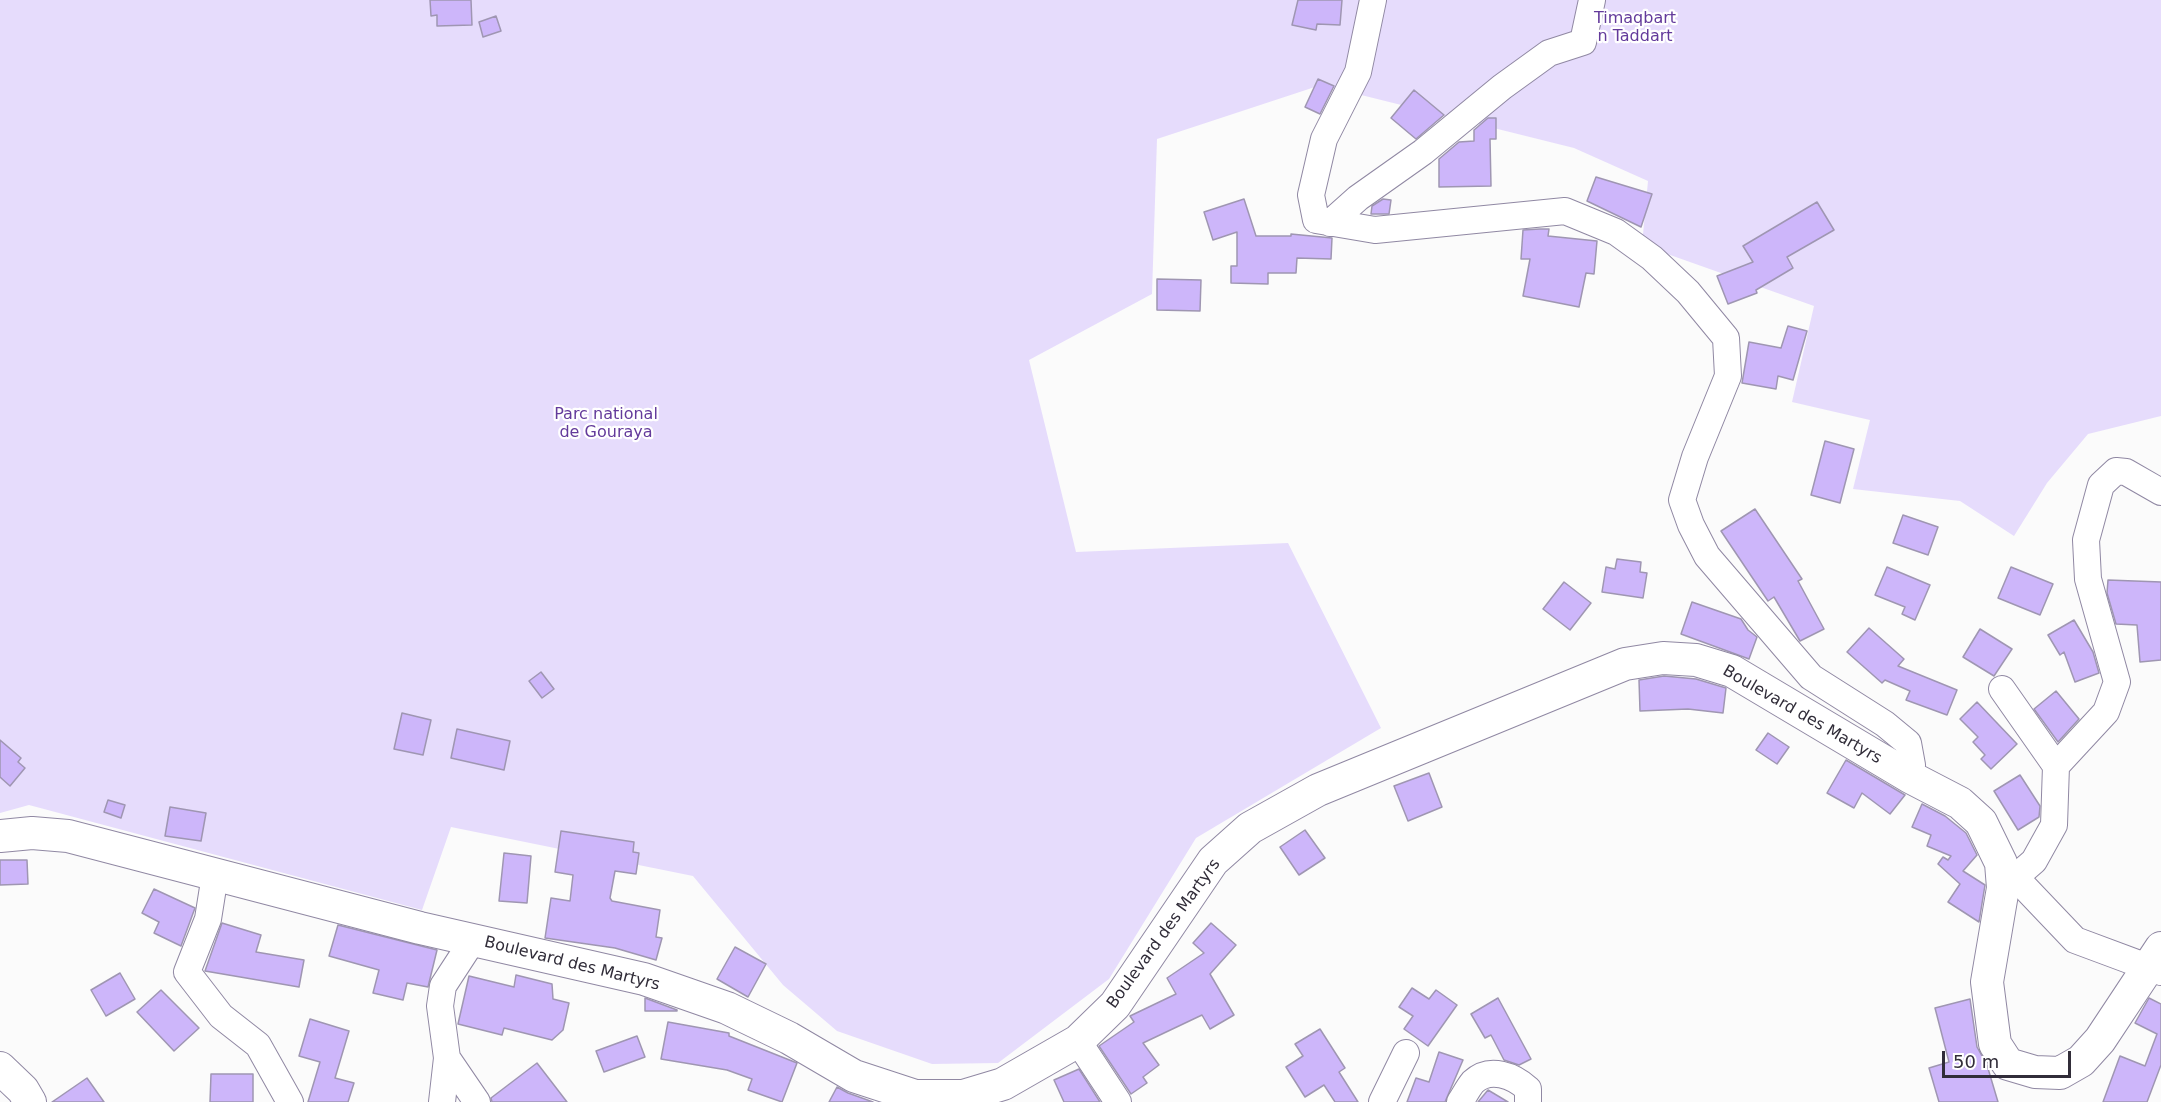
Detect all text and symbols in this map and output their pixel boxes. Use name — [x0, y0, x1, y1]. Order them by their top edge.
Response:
park label: Timaqbart n Taddart — [1594, 9, 1676, 47]
park label: Parc national de Gouraya — [554, 405, 658, 443]
street label: Boulevard des Martyrs — [1719, 662, 1885, 768]
street label: Boulevard des Martyrs — [1103, 855, 1225, 1013]
street label: Boulevard des Martyrs — [482, 933, 662, 995]
scale bar — [1945, 1039, 2074, 1077]
text: 50 m — [1953, 1051, 1999, 1072]

